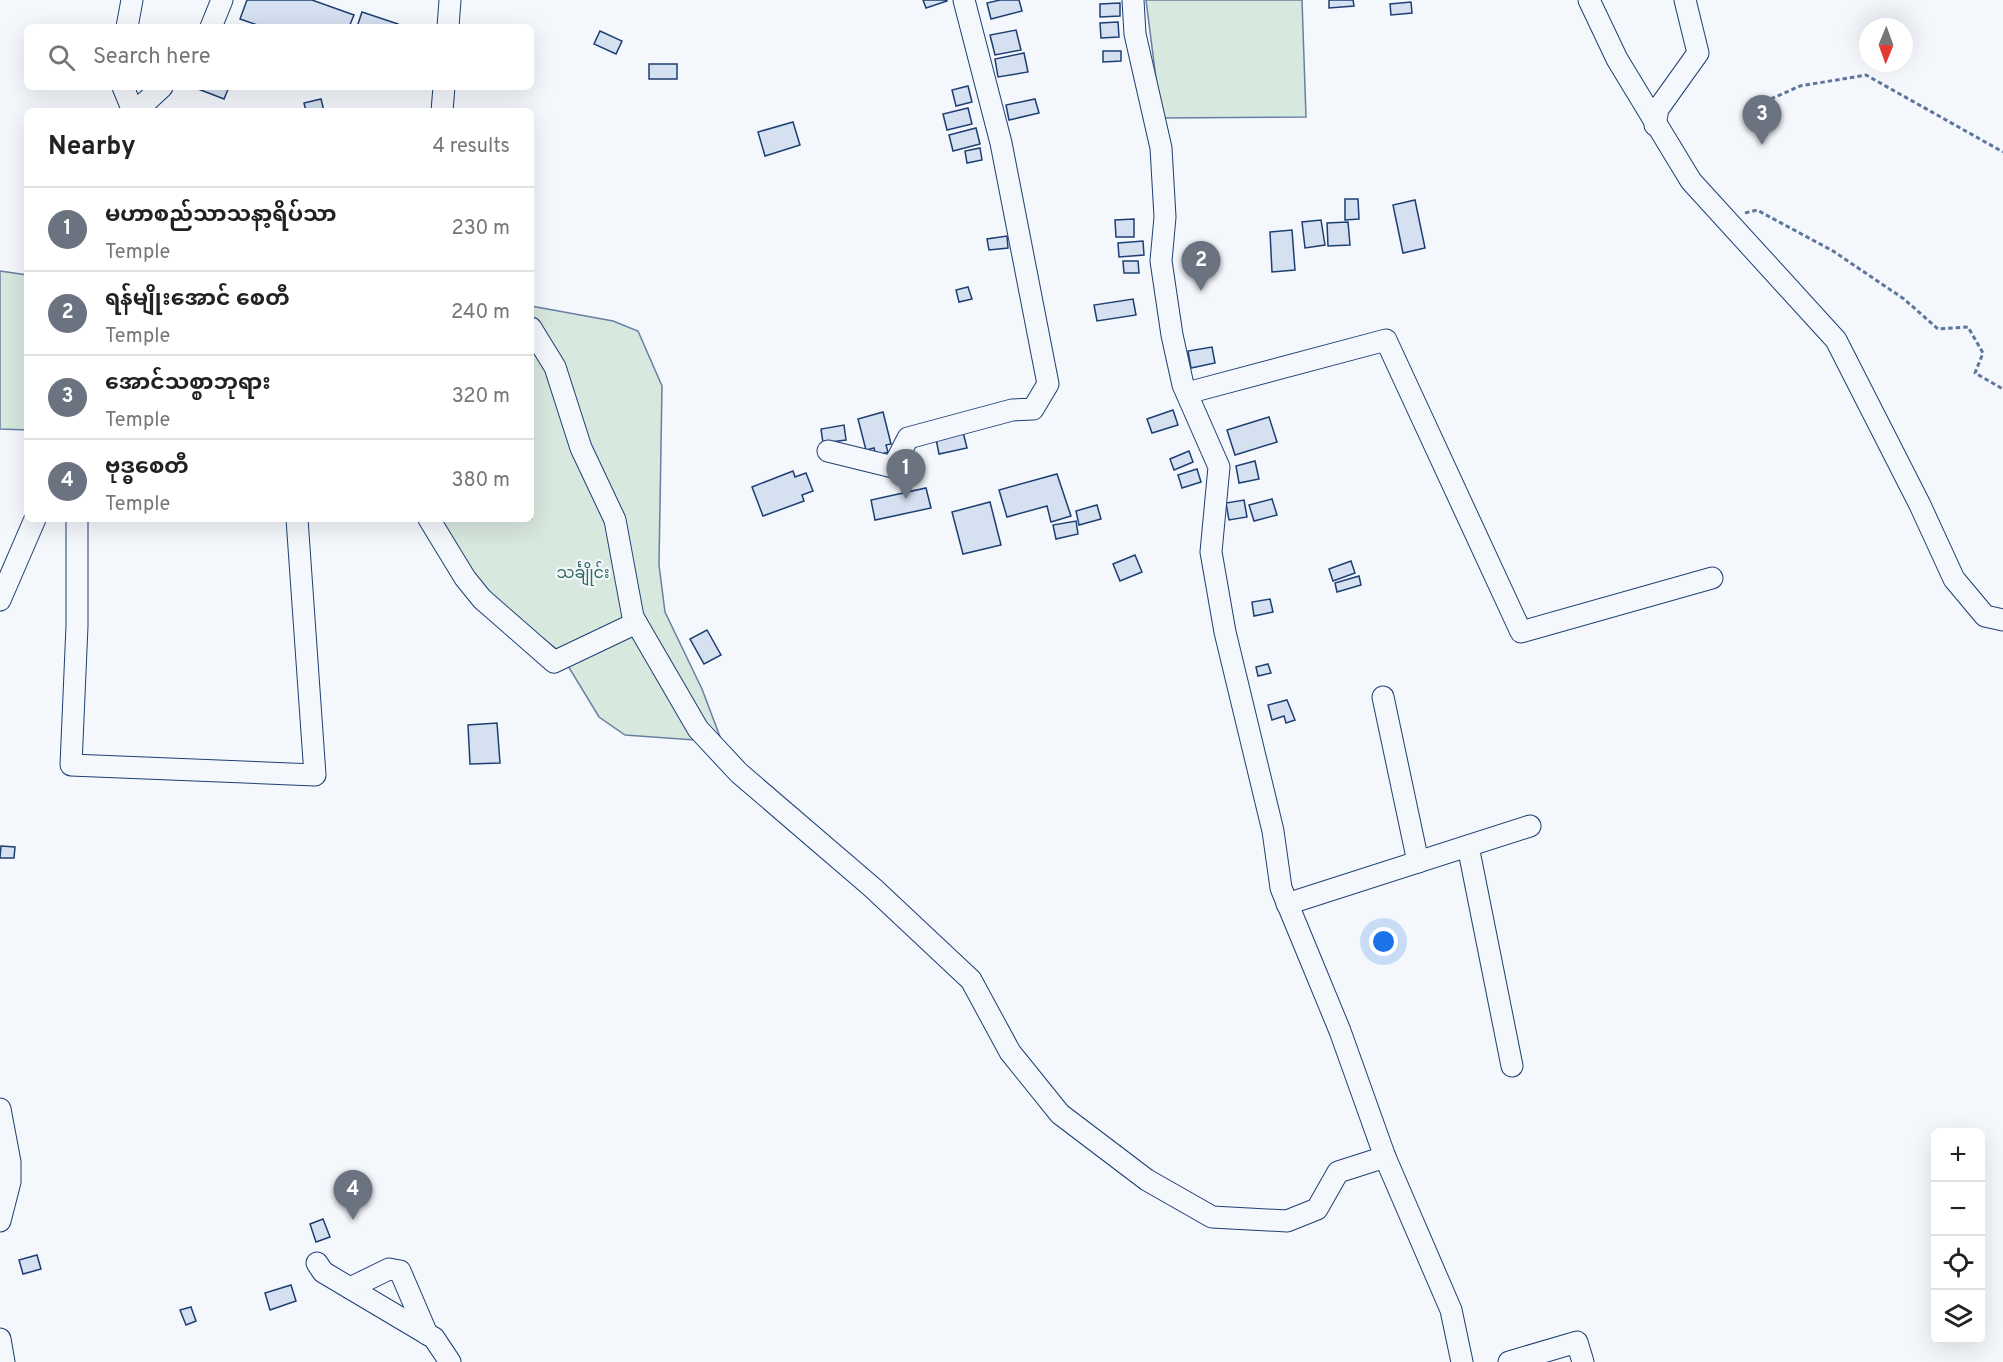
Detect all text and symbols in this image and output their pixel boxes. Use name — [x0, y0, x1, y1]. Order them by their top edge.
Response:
north arrow — [1859, 18, 1913, 72]
search box — [24, 24, 534, 90]
icon: search — [45, 41, 78, 74]
text: Search here — [93, 44, 211, 71]
pin: 3 — [1742, 96, 1782, 145]
text: Nearby — [48, 131, 136, 164]
text: 4 results — [433, 134, 510, 160]
text: မဟာစည်သာသနာ့ရိပ်သာ — [105, 202, 337, 229]
text: 1 — [64, 216, 72, 242]
text: 230 m — [451, 216, 510, 242]
text: Temple — [105, 240, 170, 266]
pin: 2 — [1182, 242, 1220, 291]
text: ရန်မျိုးအောင် စေတီ — [105, 286, 290, 313]
text: 2 — [61, 300, 74, 326]
text: 240 m — [451, 300, 510, 326]
text: Temple — [105, 324, 170, 350]
text: အောင်သစ္စာဘုရား — [105, 370, 271, 397]
text: 3 — [62, 384, 74, 410]
text: 320 m — [452, 384, 510, 410]
text: Temple — [105, 408, 170, 434]
pin: 1 — [886, 450, 926, 499]
text: ဗုဒ္ဓစေတီ — [105, 454, 189, 481]
text: 4 — [61, 468, 74, 494]
text: 380 m — [451, 468, 510, 494]
text: Temple — [105, 492, 170, 518]
park label: သင်္ချိုင်း — [556, 561, 610, 586]
your location — [1369, 927, 1398, 956]
map controls — [1931, 1128, 1985, 1344]
button: + — [1931, 1128, 1985, 1182]
pin: 4 — [334, 1170, 372, 1220]
button: − — [1931, 1182, 1985, 1236]
button: locate — [1931, 1236, 1985, 1290]
button: layers — [1931, 1290, 1985, 1344]

